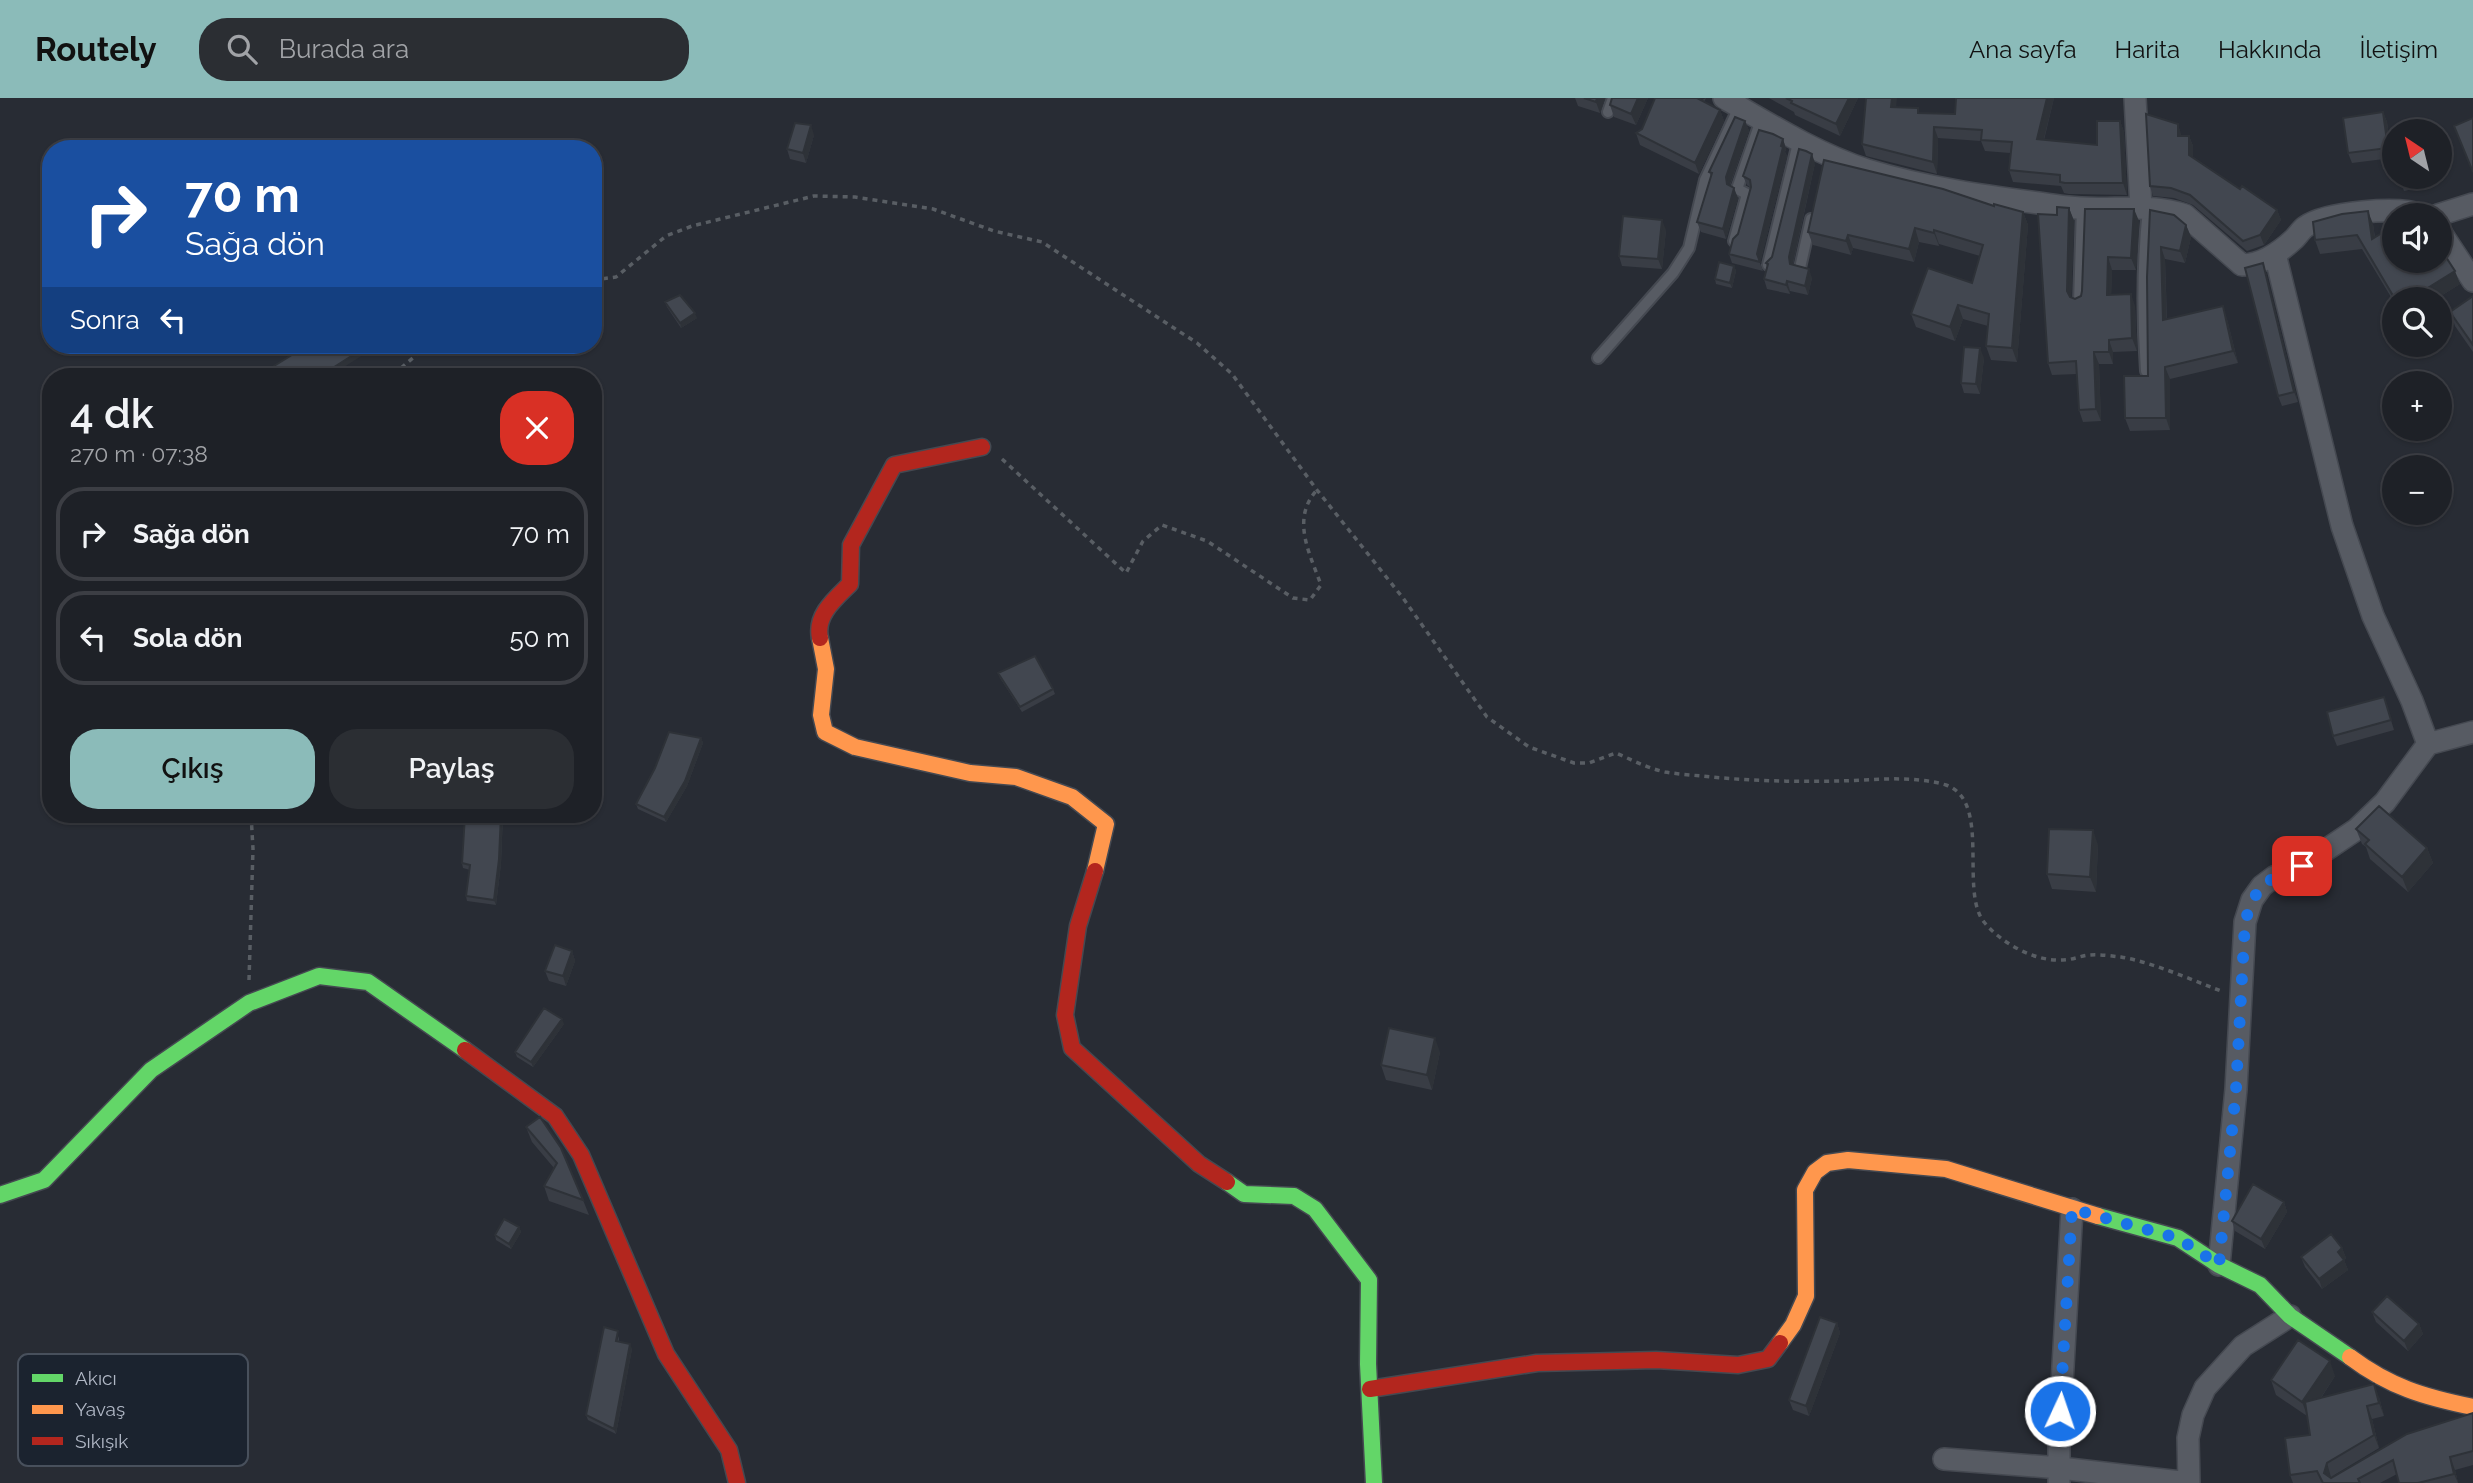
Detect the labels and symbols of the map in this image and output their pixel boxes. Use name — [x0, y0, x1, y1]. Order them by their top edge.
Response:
north arrow — [2382, 119, 2452, 189]
pin — [2272, 836, 2332, 896]
legend — [18, 1354, 248, 1466]
text: Akıcı — [75, 1367, 117, 1389]
position arrow — [2023, 1374, 2097, 1448]
text: Yavaş — [75, 1398, 125, 1420]
text: Sıkışık — [75, 1430, 128, 1452]

